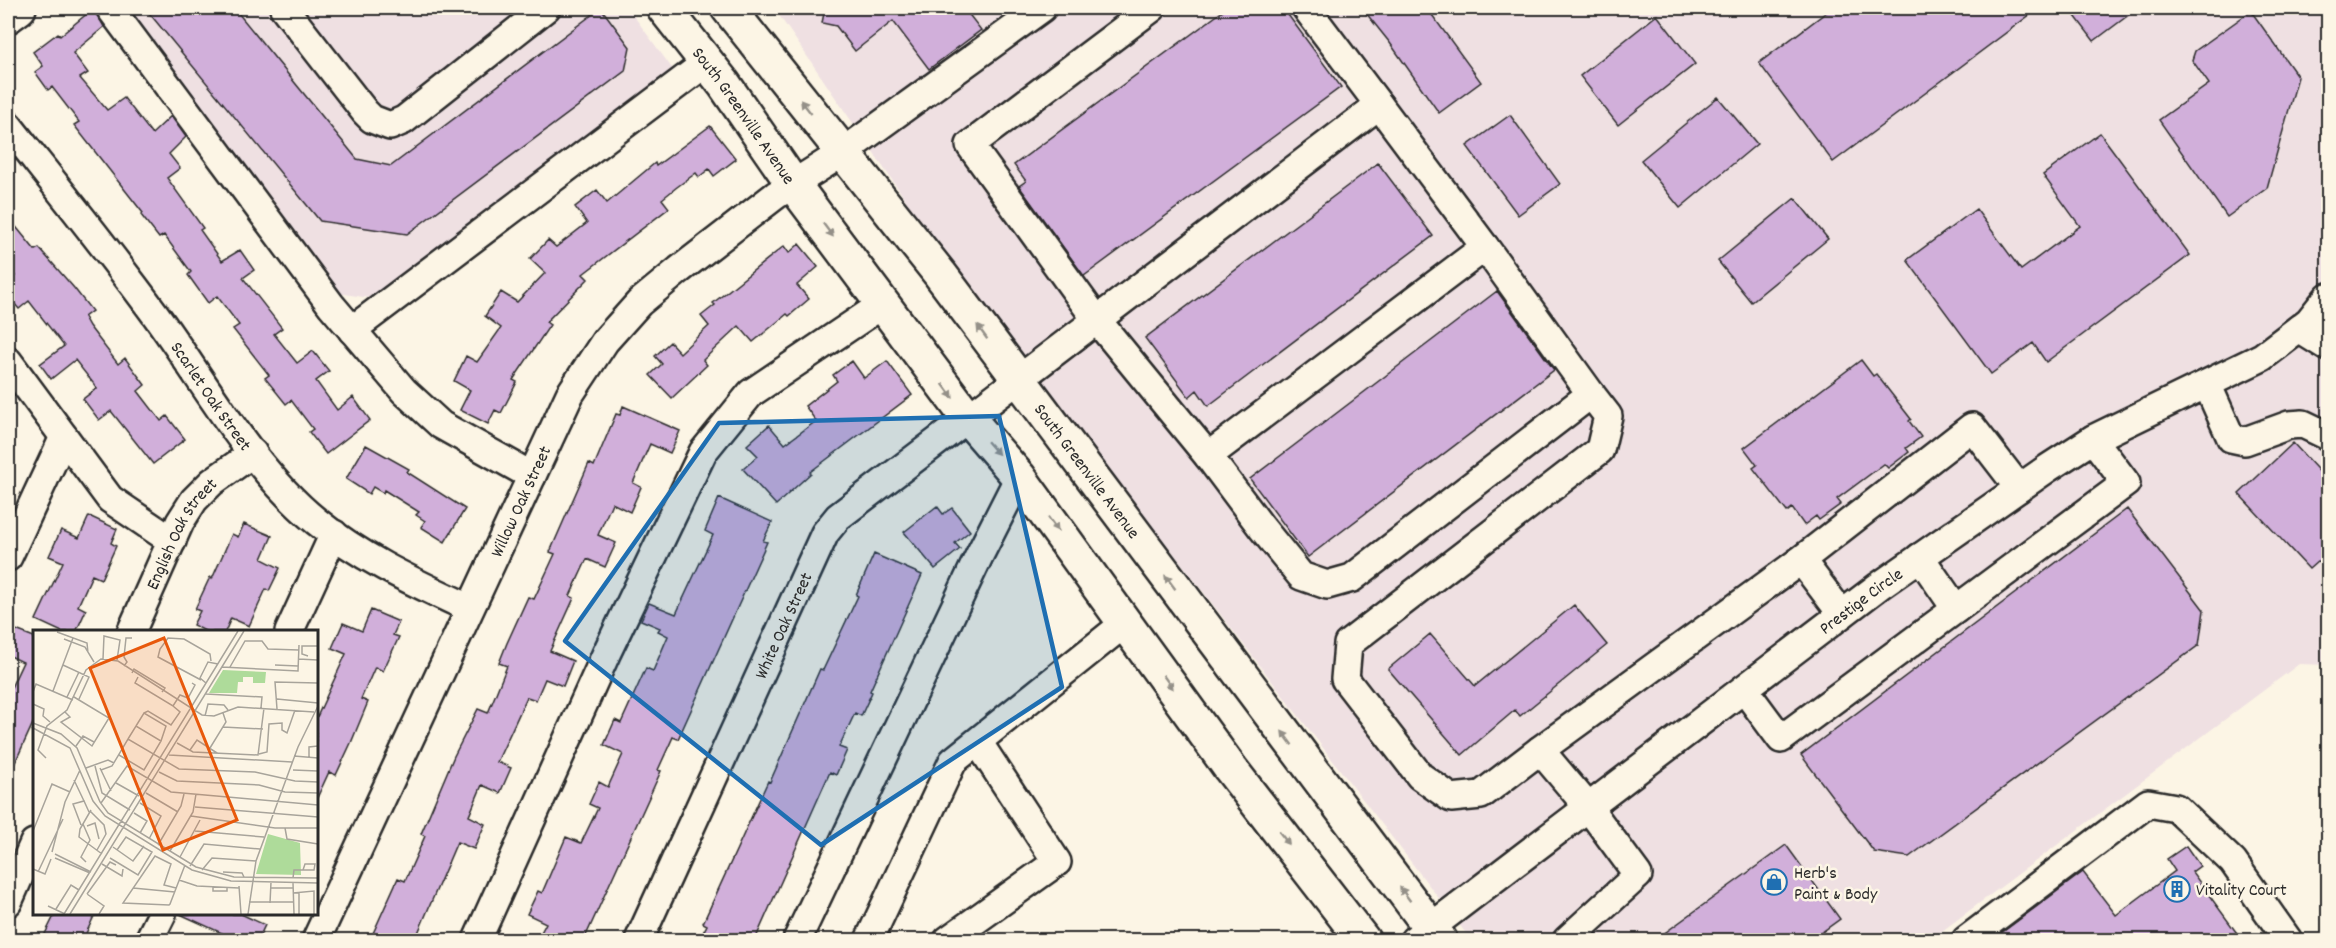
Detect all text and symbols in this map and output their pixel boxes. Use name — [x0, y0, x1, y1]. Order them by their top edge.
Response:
street label: South Greenville Avenue — [685, 43, 800, 190]
one-way arrow — [801, 99, 813, 114]
one-way arrow — [822, 222, 834, 238]
one-way arrow — [976, 324, 989, 340]
street label: Scarlet Oak Street — [163, 338, 256, 457]
one-way arrow — [941, 384, 953, 399]
street label: South Greenville Avenue — [1027, 399, 1145, 545]
one-way arrow — [986, 440, 999, 455]
street label: Willow Oak Street — [486, 442, 559, 562]
street label: English Oak Street — [141, 473, 224, 594]
one-way arrow — [1047, 516, 1059, 532]
street label: Prestige Circle — [1815, 563, 1909, 642]
street label: White Oak Street — [750, 569, 820, 684]
one-way arrow — [1164, 575, 1176, 590]
inset map — [33, 630, 318, 915]
one-way arrow — [1162, 674, 1174, 690]
one-way arrow — [1281, 731, 1293, 747]
one-way arrow — [1278, 831, 1290, 846]
place label: Herb's Paint & Body — [1794, 862, 1878, 908]
shop icon: Herb's Paint & Body — [1759, 867, 1789, 897]
building icon: Vitality Court — [2162, 874, 2192, 904]
place label: Vitality Court — [2196, 879, 2287, 904]
one-way arrow — [1399, 886, 1411, 901]

